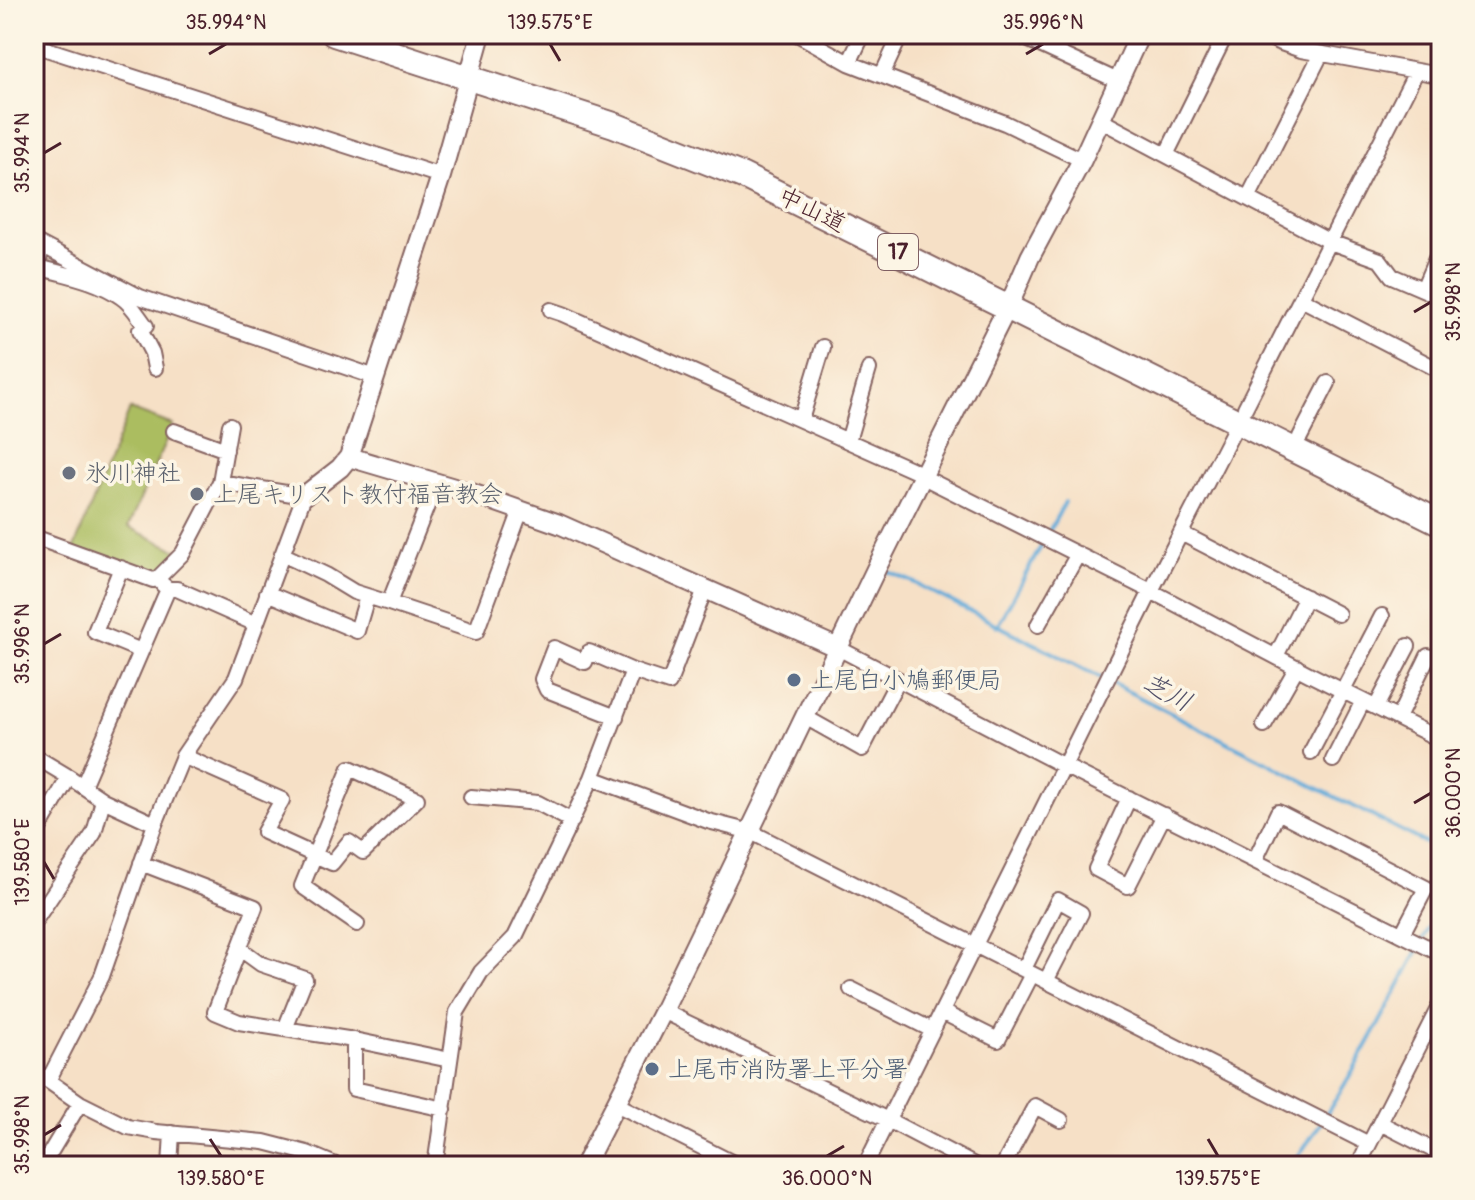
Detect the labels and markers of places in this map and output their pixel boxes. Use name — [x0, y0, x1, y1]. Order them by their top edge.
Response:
place label: 氷川神社 — [85, 459, 181, 488]
marker: 氷川神社 — [60, 464, 78, 482]
place label: 上尾キリスト教付福音教会 — [213, 480, 503, 509]
marker: 上尾キリスト教付福音教会 — [188, 485, 206, 503]
place label: 上尾白小鳩郵便局 — [810, 666, 1002, 695]
marker: 上尾白小鳩郵便局 — [785, 671, 803, 689]
place label: 上尾市消防署上平分署 — [668, 1055, 908, 1084]
marker: 上尾市消防署上平分署 — [643, 1060, 661, 1078]

